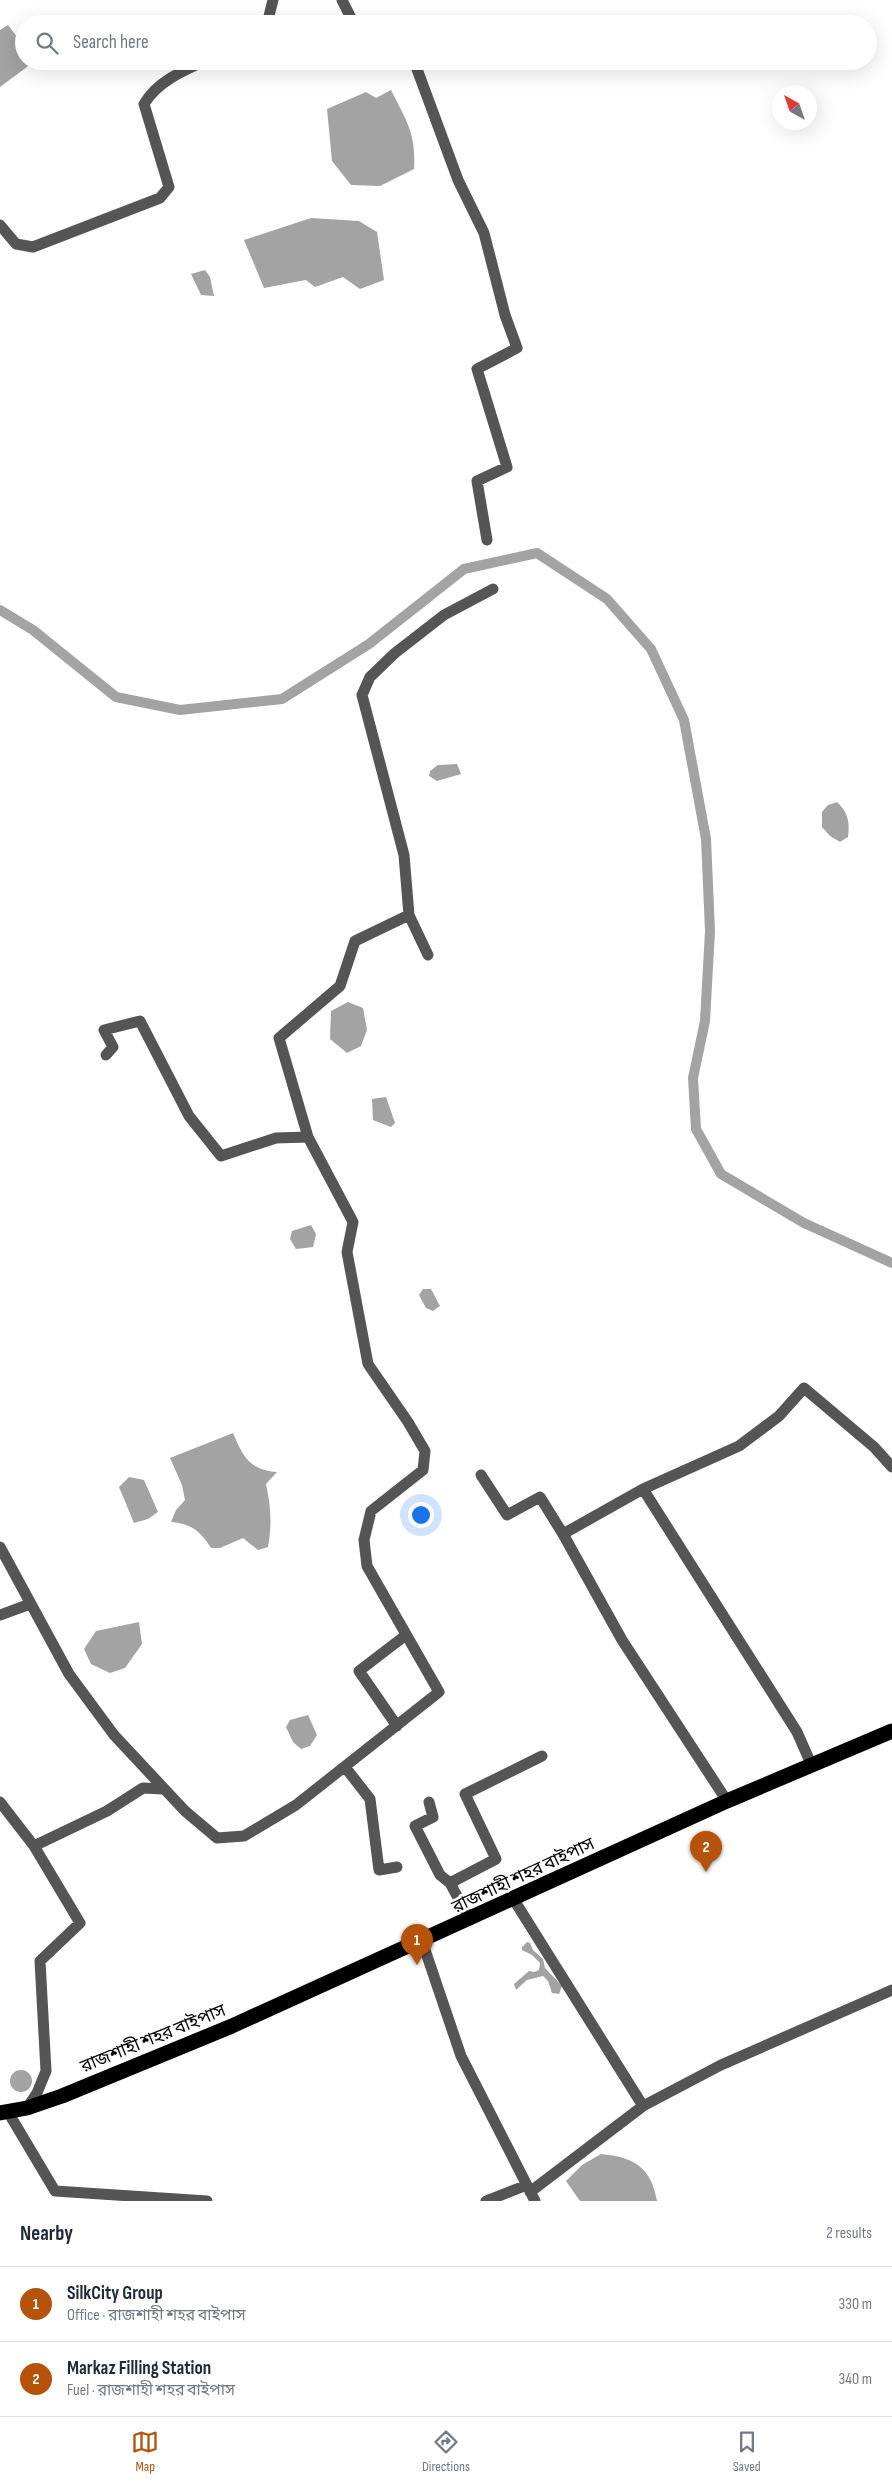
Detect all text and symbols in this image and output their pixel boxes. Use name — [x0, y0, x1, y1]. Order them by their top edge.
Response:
search box — [15, 15, 877, 70]
icon: search — [33, 29, 61, 57]
text: Search here — [73, 31, 149, 54]
north arrow — [772, 85, 817, 130]
your location — [408, 1502, 434, 1528]
pin: 2 — [690, 1831, 722, 1872]
street label: রাজশাহী শহর বাইপাস — [448, 1833, 599, 1918]
pin: 1 — [401, 1924, 433, 1965]
street label: রাজশাহী শহর বাইপাস — [77, 1999, 230, 2078]
text: Nearby — [20, 2221, 73, 2246]
text: 2 results — [826, 2224, 872, 2243]
text: SilkCity Group — [67, 2282, 163, 2305]
text: 1 — [33, 2295, 39, 2314]
text: 330 m — [839, 2295, 872, 2314]
text: Office · রাজশাহী শহর বাইপাস — [67, 2306, 246, 2325]
text: Markaz Filling Station — [67, 2357, 211, 2380]
text: 2 — [32, 2370, 40, 2389]
text: 340 m — [839, 2370, 872, 2389]
text: Fuel · রাজশাহী শহর বাইপাস — [67, 2381, 235, 2400]
tab: Map — [131, 2428, 159, 2475]
tab: Directions — [422, 2428, 470, 2475]
tab: Saved — [733, 2428, 761, 2475]

